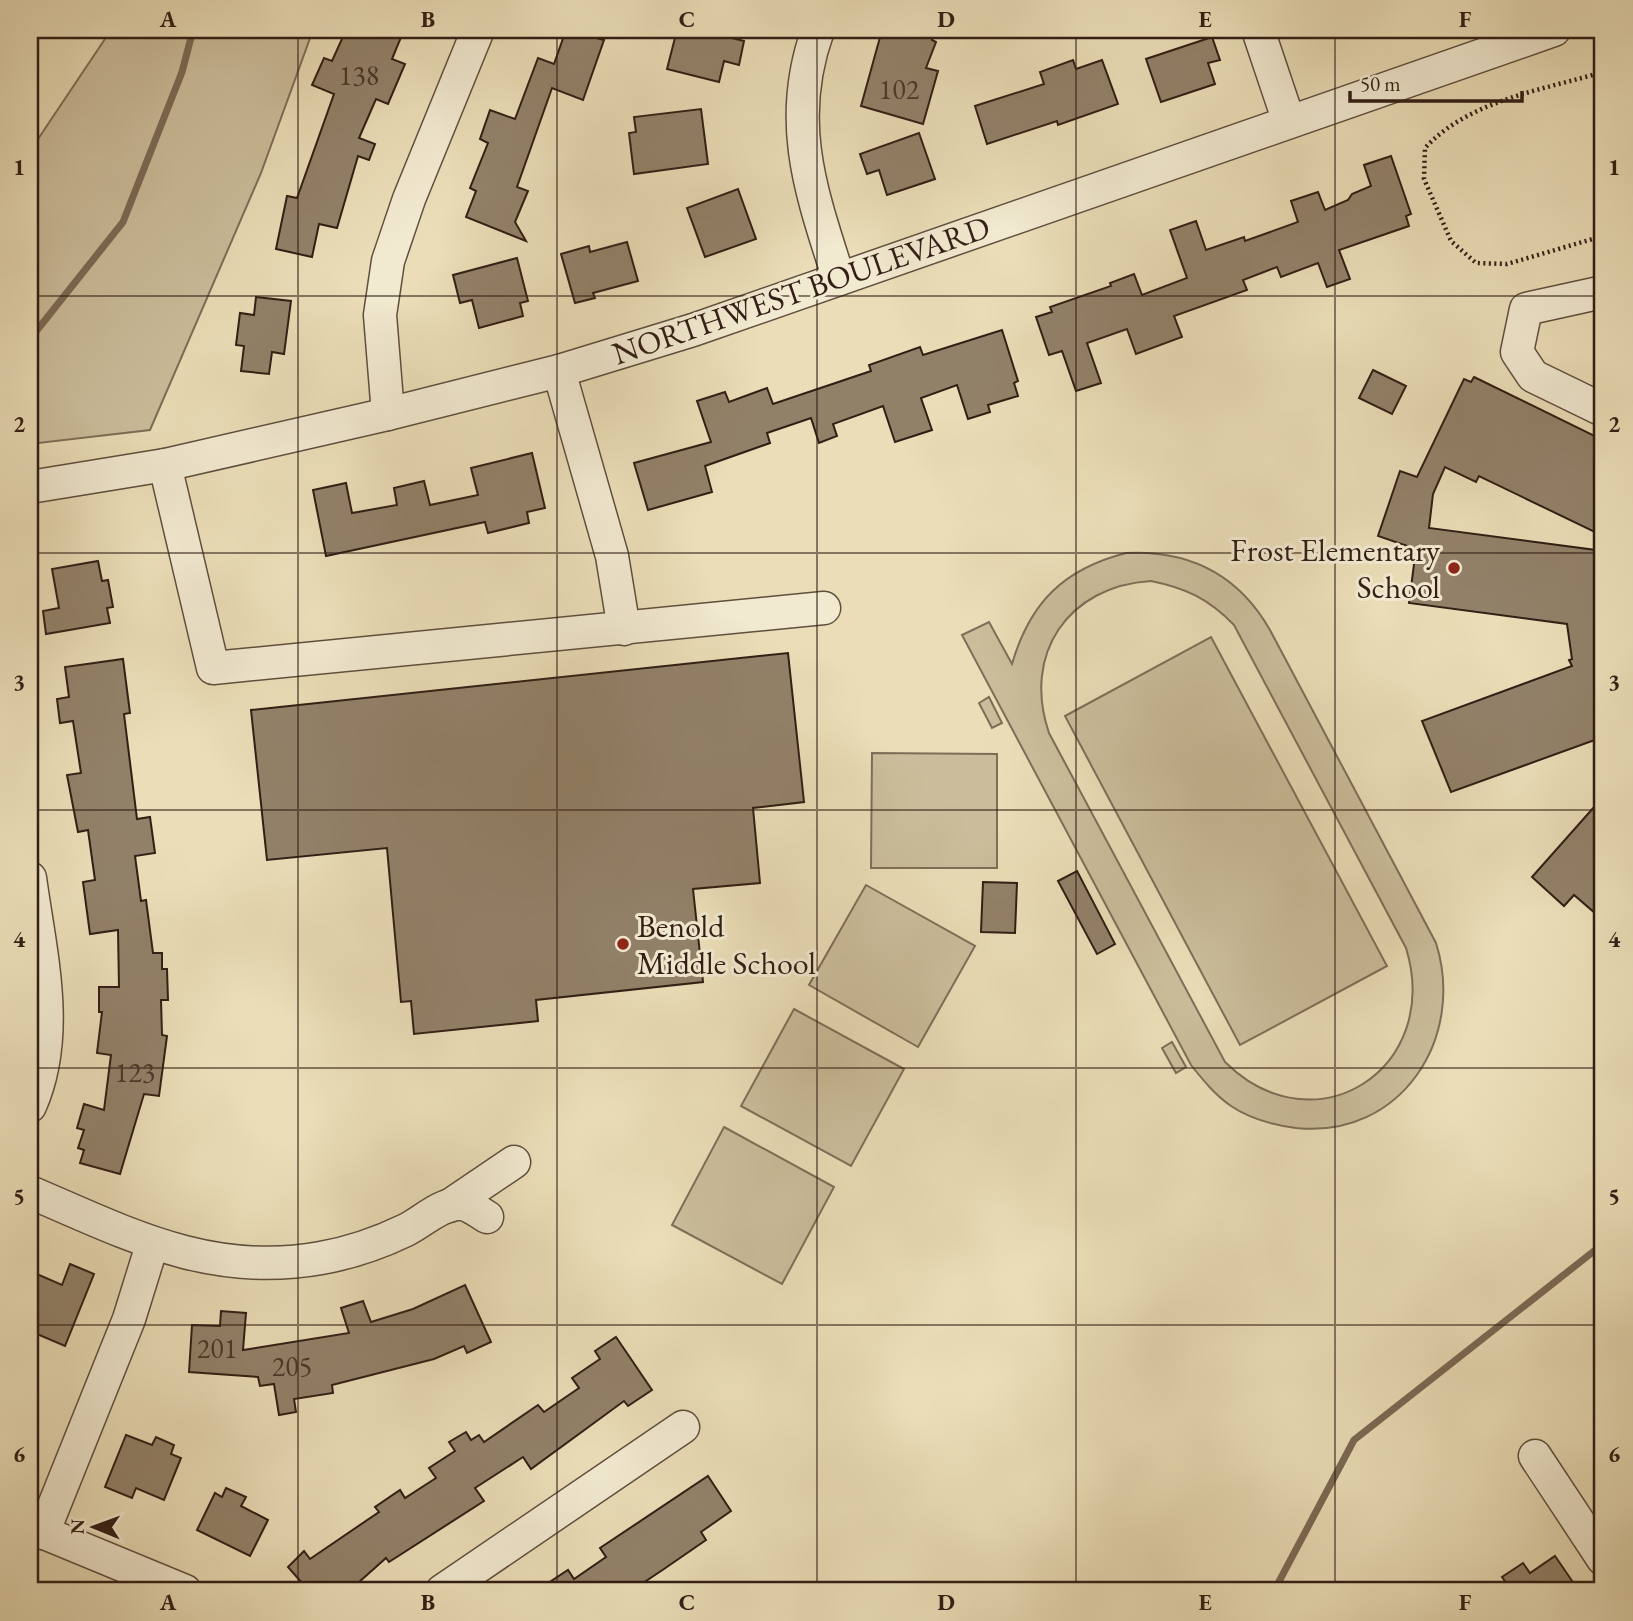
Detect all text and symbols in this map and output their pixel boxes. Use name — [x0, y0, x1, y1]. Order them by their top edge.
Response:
text: A — [159, 4, 177, 34]
text: B — [421, 4, 435, 34]
text: C — [679, 4, 695, 34]
text: D — [937, 4, 955, 34]
text: E — [1198, 4, 1212, 34]
text: F — [1459, 4, 1472, 34]
house number: 138 — [339, 57, 379, 93]
scale bar — [1350, 60, 1521, 104]
text: 50 m — [1360, 70, 1401, 97]
house number: 102 — [879, 71, 920, 107]
text: 1 — [13, 152, 25, 182]
text: 1 — [1608, 152, 1620, 182]
street label: NORTHWEST BOULEVARD — [607, 206, 995, 374]
text: 2 — [13, 409, 25, 439]
text: 2 — [1608, 409, 1620, 439]
place label: Frost Elementary School — [1230, 529, 1441, 608]
marker: Frost Elementary School — [1446, 560, 1462, 576]
text: 3 — [13, 667, 25, 697]
text: 3 — [1608, 667, 1620, 697]
place label: Benold Middle School — [637, 905, 816, 984]
text: 4 — [13, 924, 26, 954]
text: 4 — [1608, 924, 1621, 954]
marker: Benold Middle School — [615, 936, 631, 952]
house number: 123 — [115, 1054, 155, 1090]
text: 5 — [13, 1181, 25, 1211]
text: 5 — [1608, 1181, 1620, 1211]
house number: 201 — [197, 1330, 237, 1366]
house number: 205 — [272, 1348, 312, 1384]
text: 6 — [13, 1439, 25, 1469]
text: 6 — [1608, 1439, 1620, 1469]
north arrow — [60, 1492, 130, 1562]
text: N — [65, 1518, 90, 1535]
text: A — [159, 1587, 177, 1617]
text: B — [421, 1587, 435, 1617]
text: C — [679, 1587, 695, 1617]
text: D — [937, 1587, 955, 1617]
text: E — [1198, 1587, 1212, 1617]
text: F — [1459, 1587, 1472, 1617]

